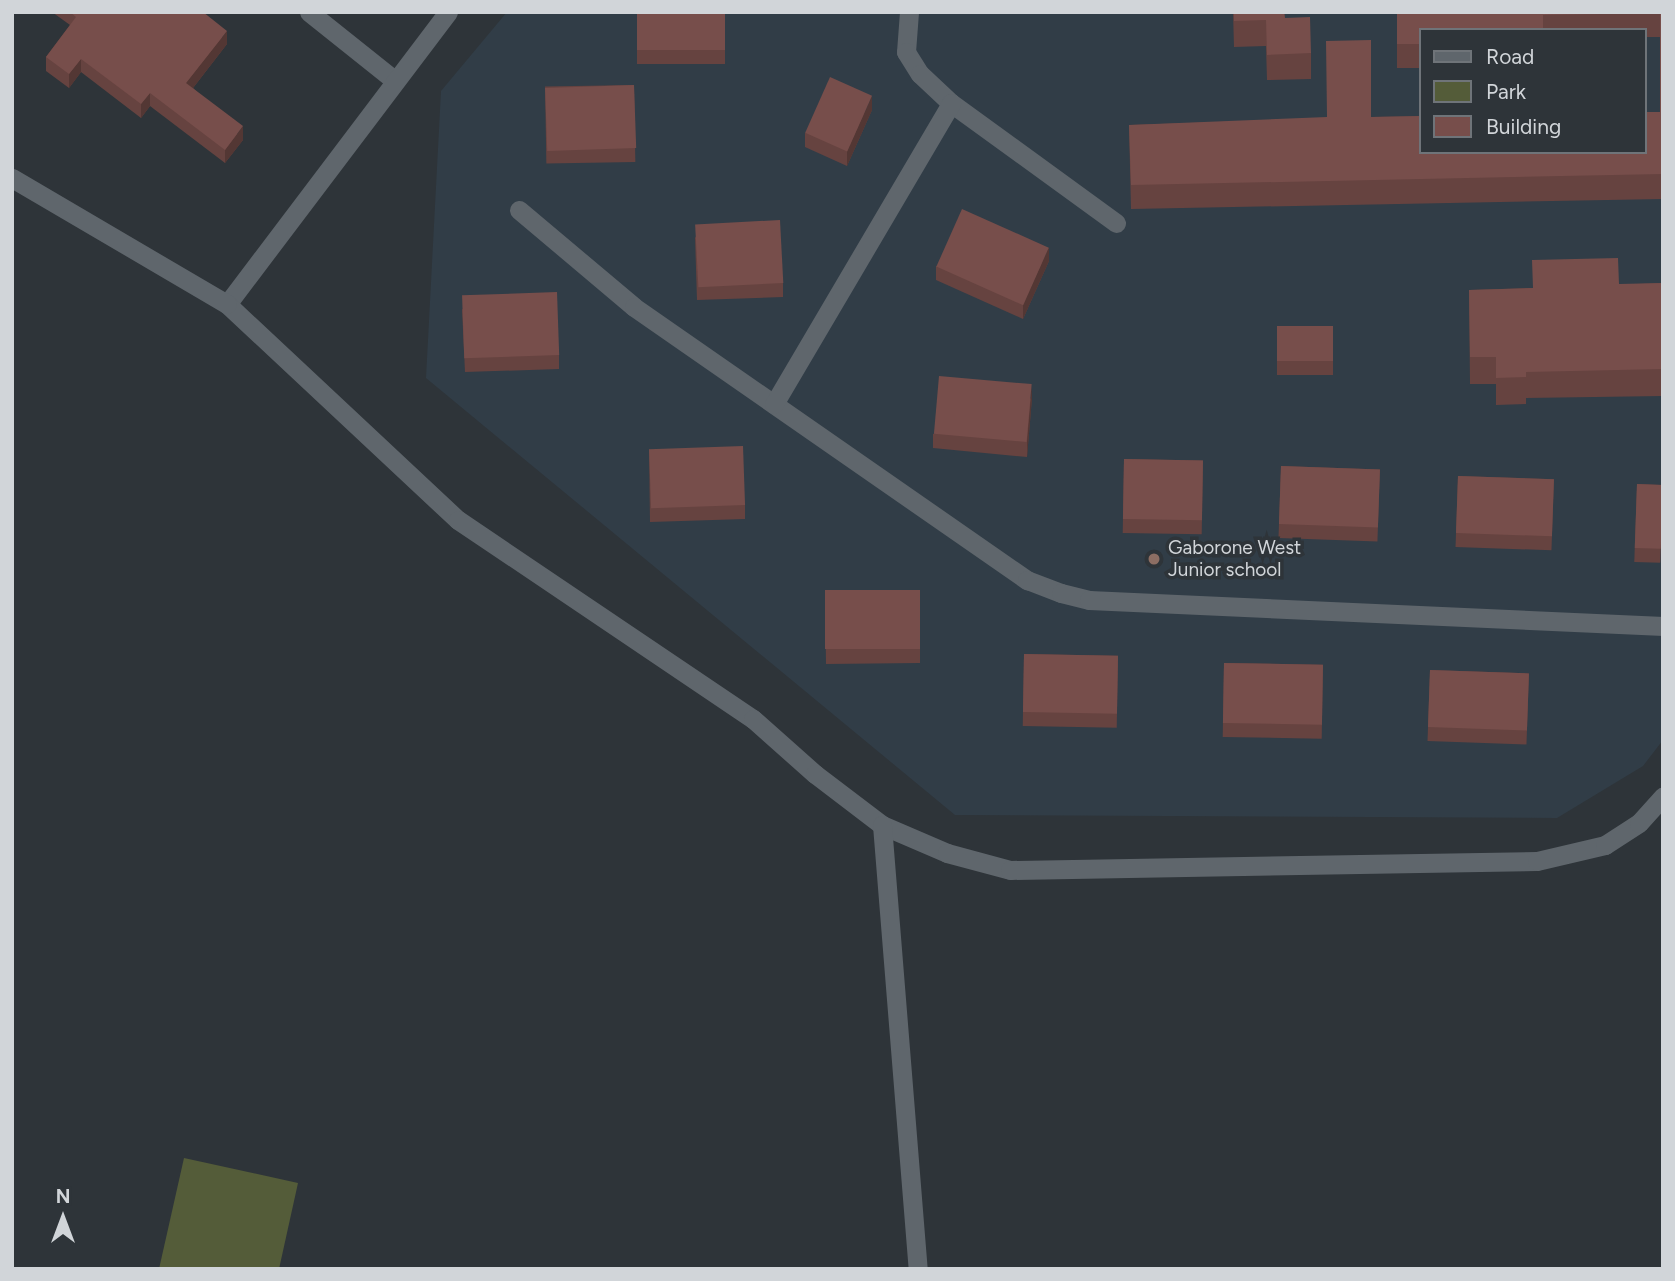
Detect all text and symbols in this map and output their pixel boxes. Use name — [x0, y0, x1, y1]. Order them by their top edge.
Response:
legend — [1420, 28, 1647, 154]
text: Road — [1486, 44, 1534, 69]
text: Park — [1486, 79, 1526, 104]
text: Building — [1486, 114, 1561, 139]
place label: Gaborone West Junior school — [1168, 537, 1301, 581]
marker: Gaborone West Junior school — [1146, 551, 1162, 567]
north arrow — [28, 1183, 98, 1253]
text: N — [56, 1185, 70, 1208]

